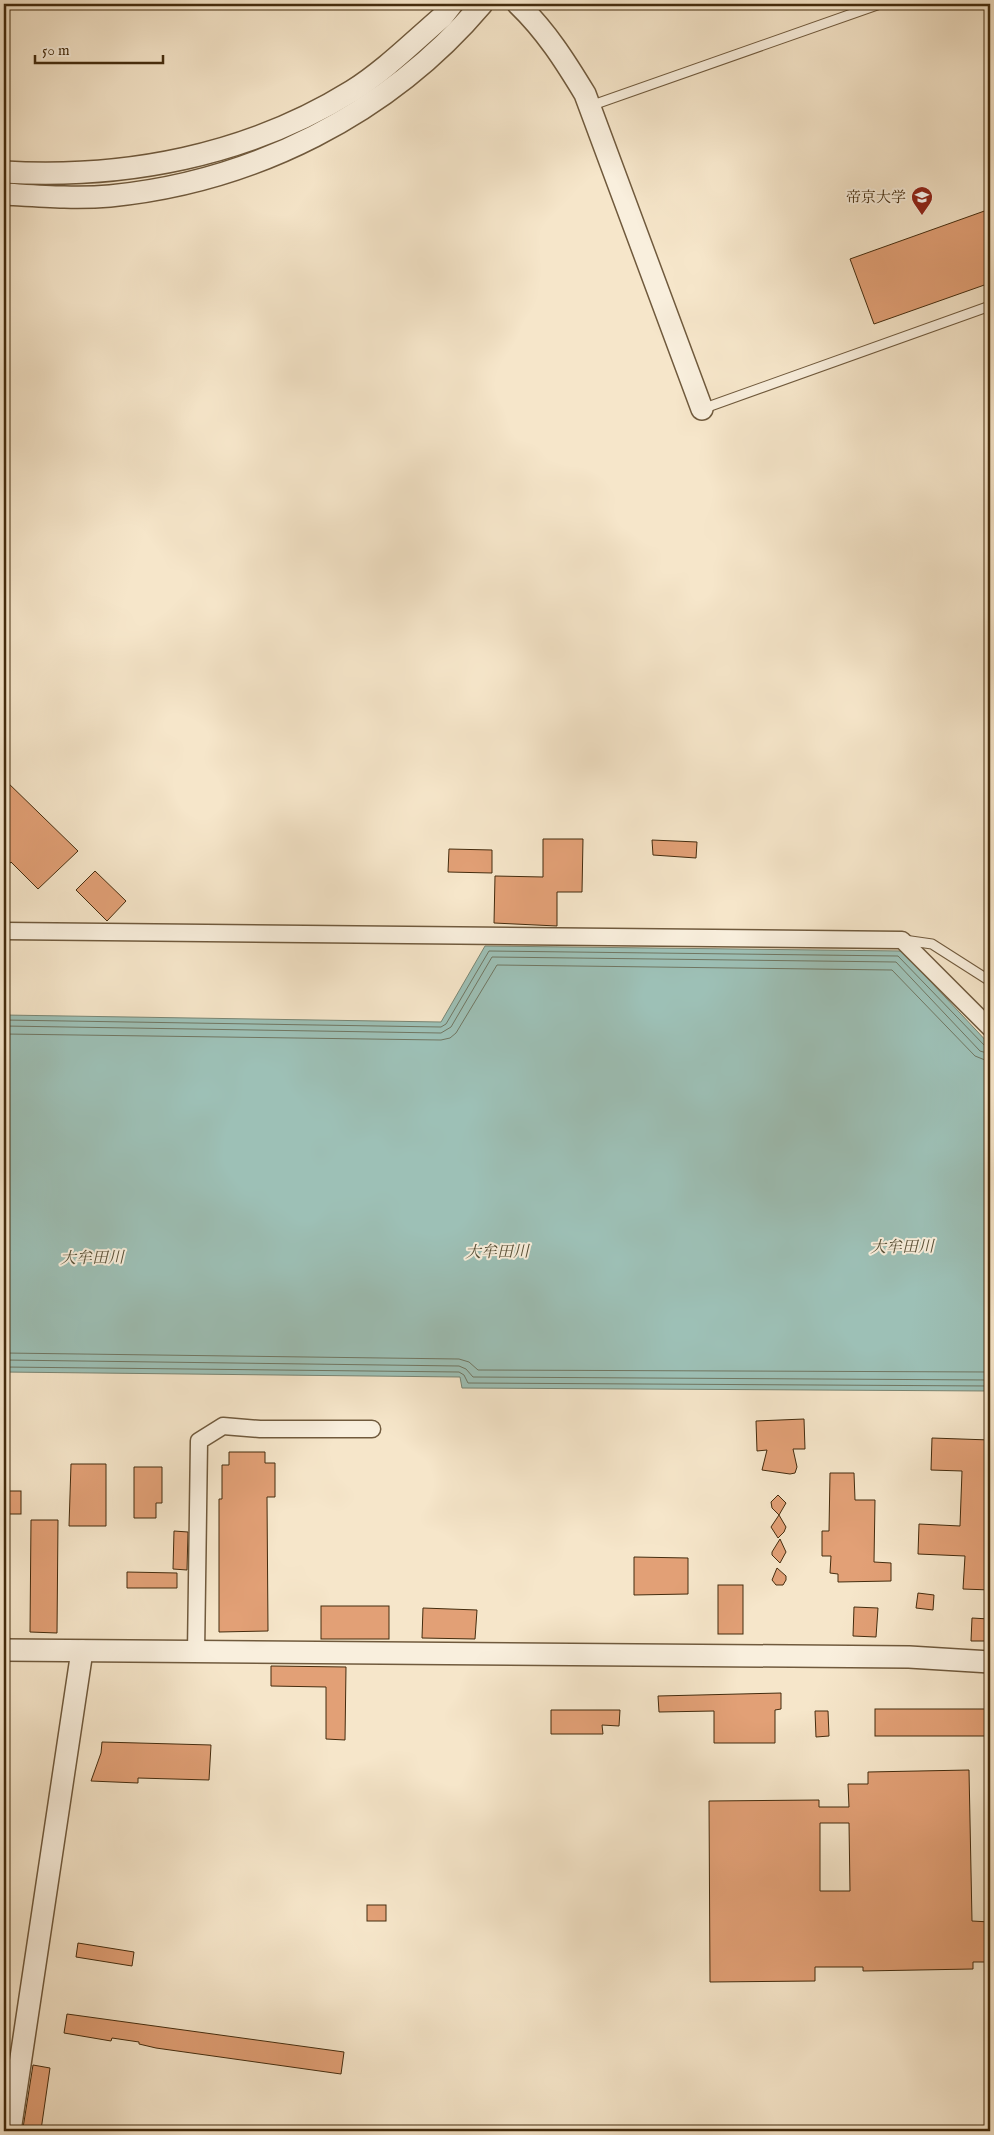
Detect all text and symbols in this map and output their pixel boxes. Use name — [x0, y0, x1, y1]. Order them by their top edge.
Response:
scale bar — [35, 32, 162, 64]
text: 50 m — [42, 41, 70, 60]
school or university icon: 帝京大学 — [910, 185, 934, 216]
place label: 帝京大学 — [846, 188, 906, 207]
water label: 大牟田川 — [870, 1237, 936, 1259]
water label: 大牟田川 — [465, 1242, 531, 1264]
water label: 大牟田川 — [60, 1248, 126, 1270]

